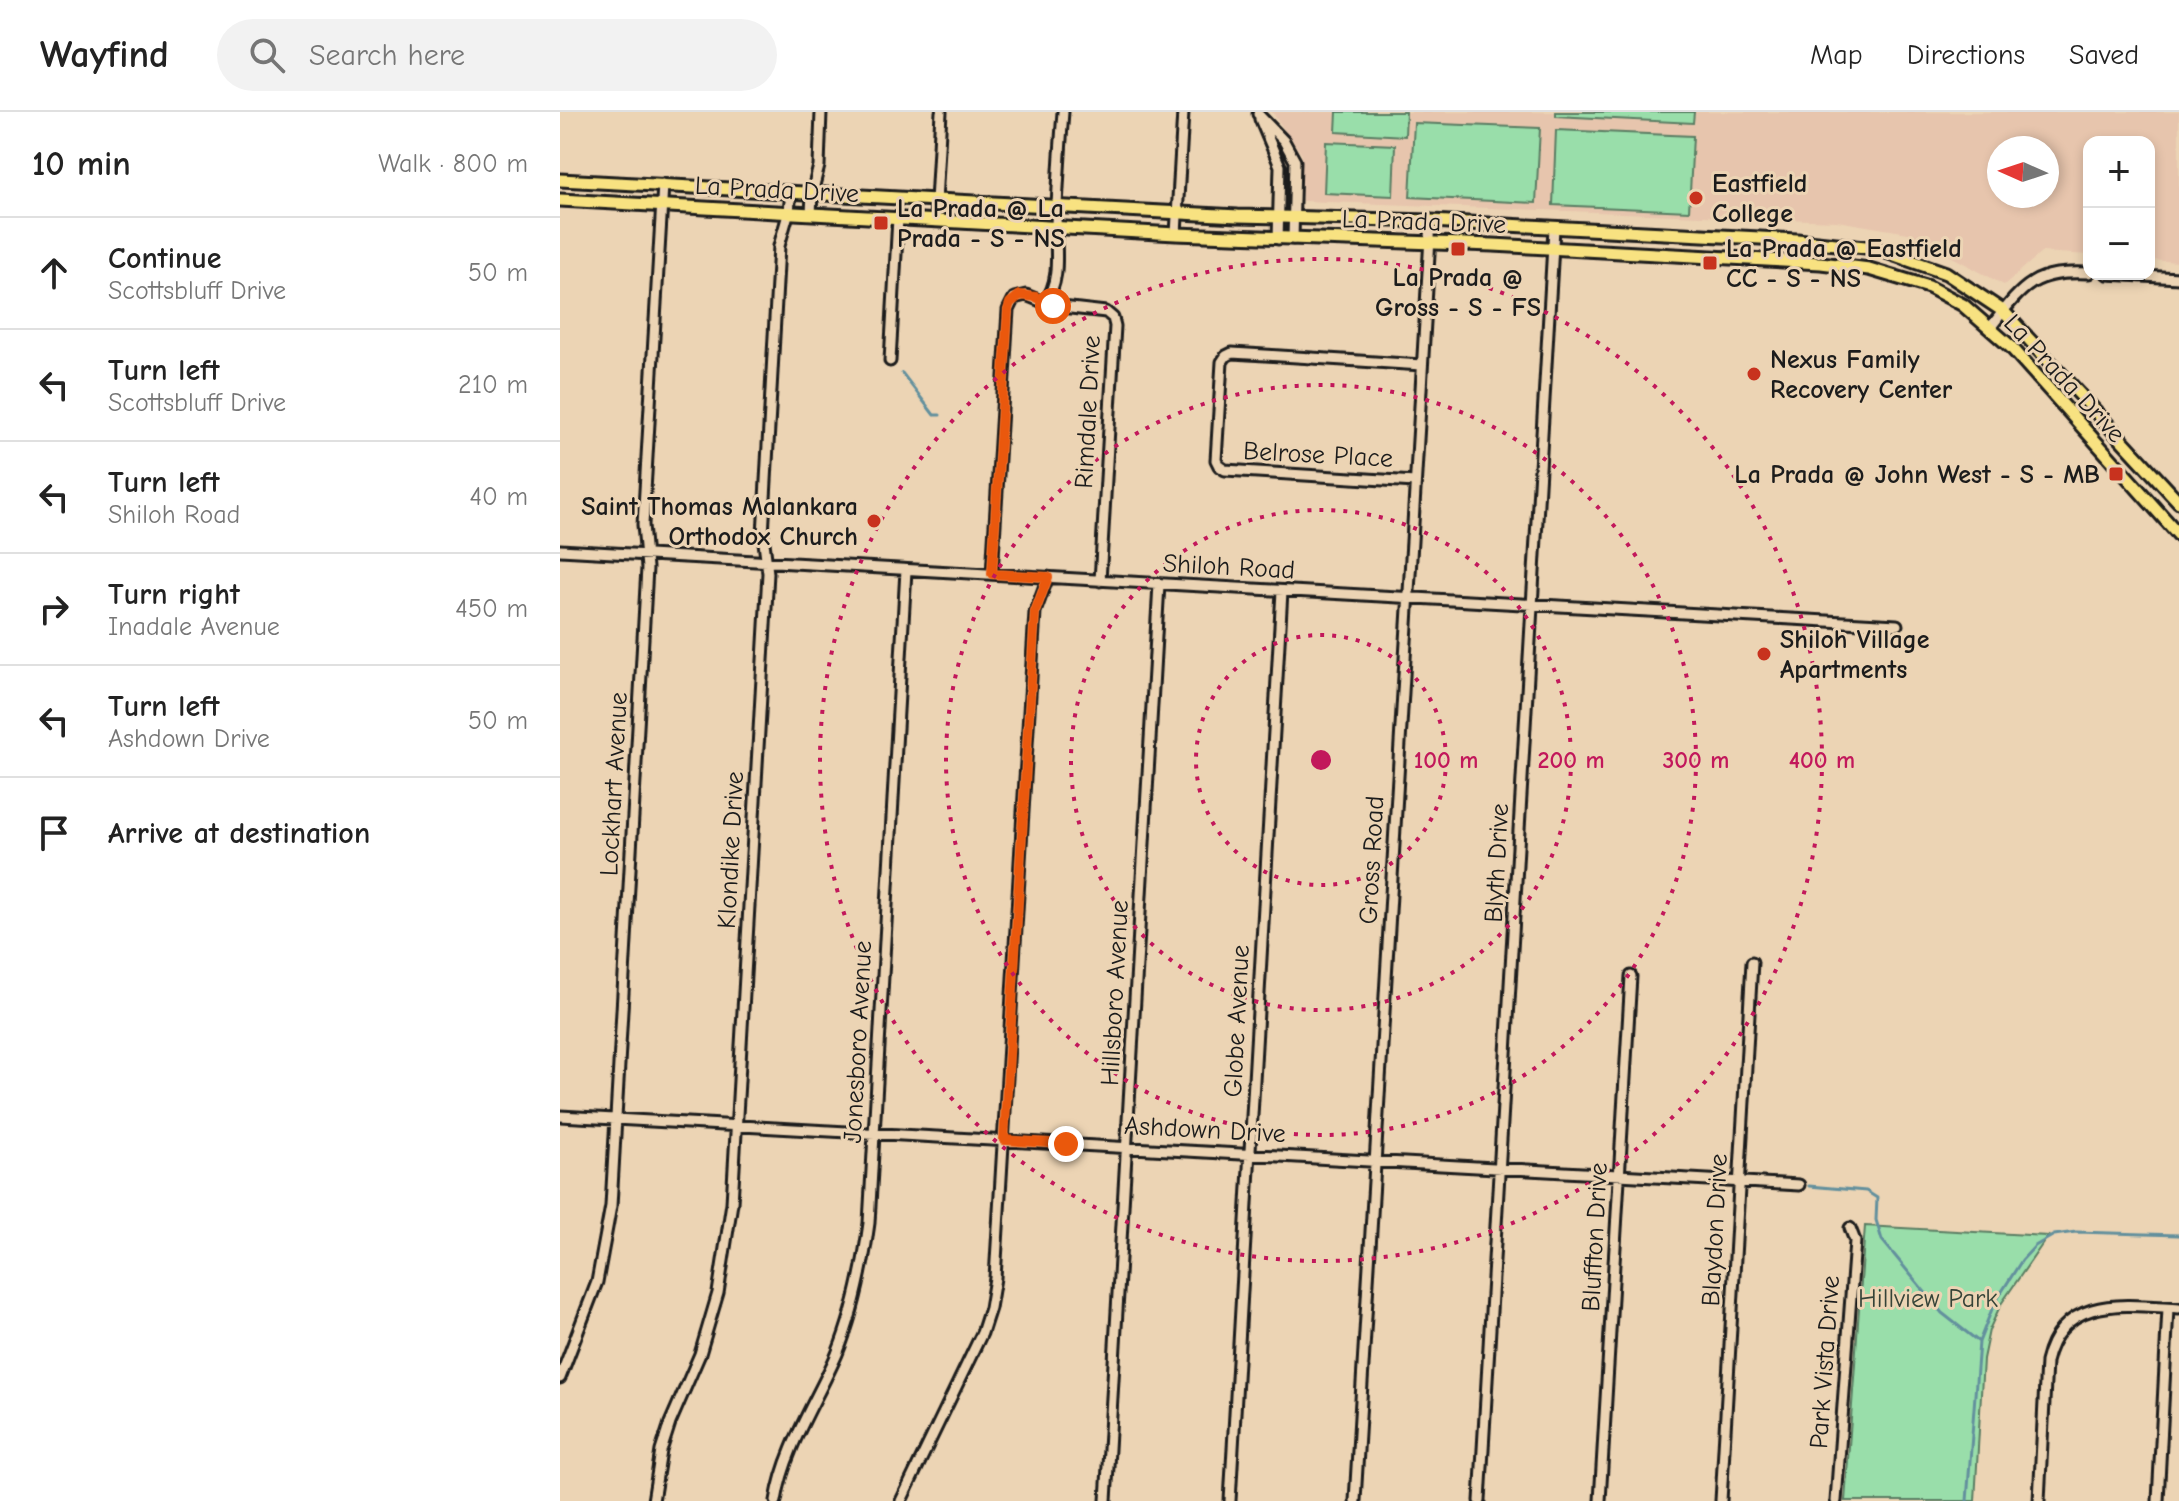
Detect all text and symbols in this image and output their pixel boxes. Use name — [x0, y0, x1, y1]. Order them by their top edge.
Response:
search box — [217, 19, 777, 91]
text: Wayfind — [40, 33, 169, 77]
icon: search — [245, 33, 289, 77]
text: Search here — [309, 38, 465, 73]
text: Map — [1810, 39, 1863, 71]
text: Directions — [1907, 39, 2025, 71]
text: Saved — [2069, 39, 2139, 71]
north arrow — [1987, 136, 2059, 208]
map controls — [2083, 136, 2155, 280]
button: + — [2083, 136, 2155, 208]
text: 10 min — [32, 144, 131, 184]
text: Walk · 800 m — [378, 149, 528, 179]
place label: Eastfield College — [1712, 169, 1807, 229]
street label: La Prada Drive — [694, 171, 860, 209]
marker: Eastfield College — [1687, 189, 1705, 207]
place label: La Prada @ La Prada - S - NS — [897, 194, 1065, 254]
street label: La Prada Drive — [1341, 204, 1507, 240]
button: − — [2083, 208, 2155, 280]
marker: La Prada @ La Prada - S - NS — [872, 214, 890, 232]
place label: La Prada @ Eastfield CC - S - NS — [1726, 234, 1962, 294]
marker: La Prada @ Gross - S - FS — [1449, 240, 1467, 258]
text: Continue — [108, 241, 222, 276]
icon: ahead — [32, 251, 76, 295]
marker: La Prada @ Eastfield CC - S - NS — [1701, 254, 1719, 272]
text: 50 m — [468, 258, 528, 288]
place label: La Prada @ Gross - S - FS — [1375, 263, 1541, 323]
text: Scottsbluff Drive — [108, 276, 286, 306]
route start — [1035, 288, 1071, 324]
street label: La Prada Drive — [1997, 308, 2131, 449]
street label: Rimdale Drive — [1069, 335, 1107, 489]
place label: Nexus Family Recovery Center — [1770, 345, 1953, 405]
text: Turn left — [108, 353, 220, 388]
icon: left — [32, 363, 76, 407]
marker: Nexus Family Recovery Center — [1745, 365, 1763, 383]
text: 210 m — [458, 370, 528, 400]
text: Scottsbluff Drive — [108, 388, 286, 418]
street label: Belrose Place — [1242, 436, 1394, 474]
place label: La Prada @ John West - S - MB — [1734, 460, 2100, 490]
text: Turn left — [108, 465, 220, 500]
marker: La Prada @ John West - S - MB — [2107, 465, 2125, 483]
icon: left — [32, 475, 76, 519]
text: 40 m — [469, 482, 528, 512]
place label: Saint Thomas Malankara Orthodox Church — [581, 492, 858, 552]
text: Shiloh Road — [108, 500, 240, 530]
marker: Saint Thomas Malankara Orthodox Church — [865, 512, 883, 530]
street label: Shiloh Road — [1162, 549, 1296, 585]
text: Turn right — [108, 577, 240, 612]
icon: right — [32, 587, 76, 631]
text: 450 m — [455, 594, 528, 624]
text: Inadale Avenue — [108, 612, 280, 642]
place label: Shiloh Village Apartments — [1780, 625, 1930, 685]
marker: Shiloh Village Apartments — [1755, 645, 1773, 663]
text: Turn left — [108, 689, 220, 724]
street label: Lockhart Avenue — [594, 691, 634, 877]
icon: left — [32, 699, 76, 743]
text: 50 m — [468, 706, 528, 736]
text: Ashdown Drive — [108, 724, 270, 754]
centre of rings — [1307, 746, 1335, 774]
text: 100 m — [1414, 746, 1478, 774]
text: 200 m — [1537, 746, 1605, 774]
text: 300 m — [1663, 746, 1729, 774]
text: 400 m — [1789, 746, 1855, 774]
street label: Klondike Drive — [712, 770, 750, 930]
street label: Gross Road — [1354, 795, 1390, 925]
street label: Blyth Drive — [1479, 803, 1515, 923]
icon: arrive — [32, 811, 76, 855]
text: Arrive at destination — [108, 816, 370, 851]
street label: Hillsboro Avenue — [1095, 899, 1135, 1087]
street label: Jonesboro Avenue — [838, 940, 878, 1144]
street label: Globe Avenue — [1218, 944, 1256, 1098]
street label: Ashdown Drive — [1123, 1111, 1286, 1149]
route end — [1048, 1126, 1084, 1162]
street label: Blaydon Drive — [1696, 1153, 1734, 1307]
street label: Bluffton Drive — [1576, 1162, 1614, 1312]
street label: Park Vista Drive — [1804, 1274, 1846, 1450]
park label: Hillview Park — [1858, 1284, 1998, 1314]

